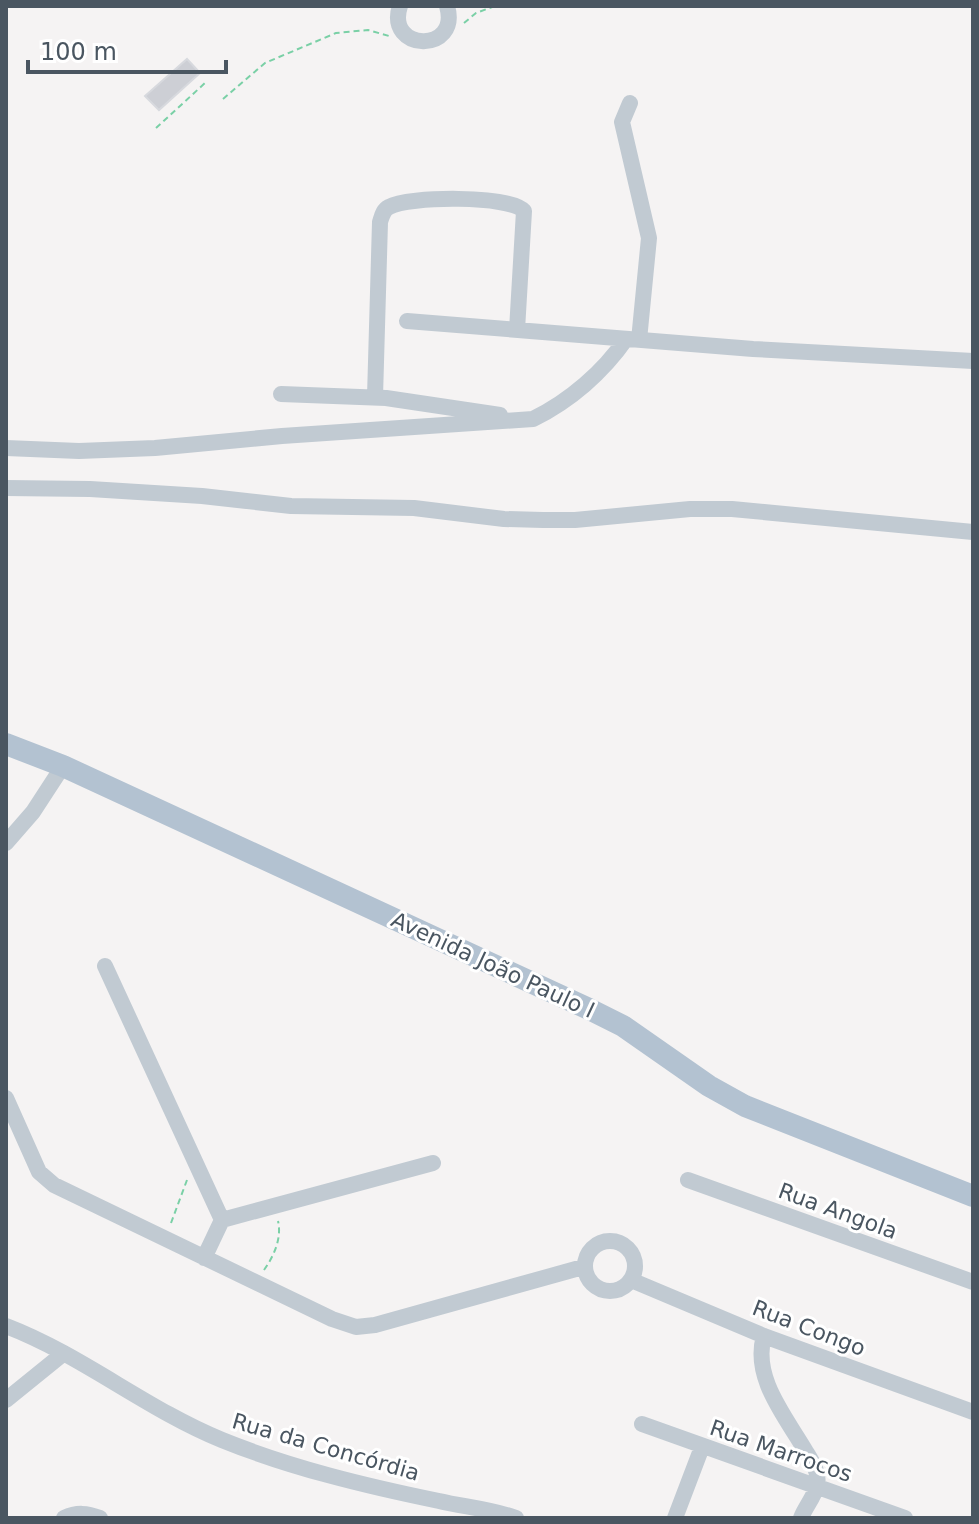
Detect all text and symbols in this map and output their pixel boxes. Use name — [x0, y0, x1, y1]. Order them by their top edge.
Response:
scale bar — [28, 24, 226, 74]
text: 100 m — [40, 38, 117, 66]
street label: Avenida João Paulo I — [387, 907, 599, 1023]
street label: Rua Angola — [775, 1178, 901, 1244]
street label: Rua Congo — [749, 1295, 869, 1361]
street label: Rua da Concórdia — [229, 1408, 423, 1486]
street label: Rua Marrocos — [707, 1415, 855, 1487]

